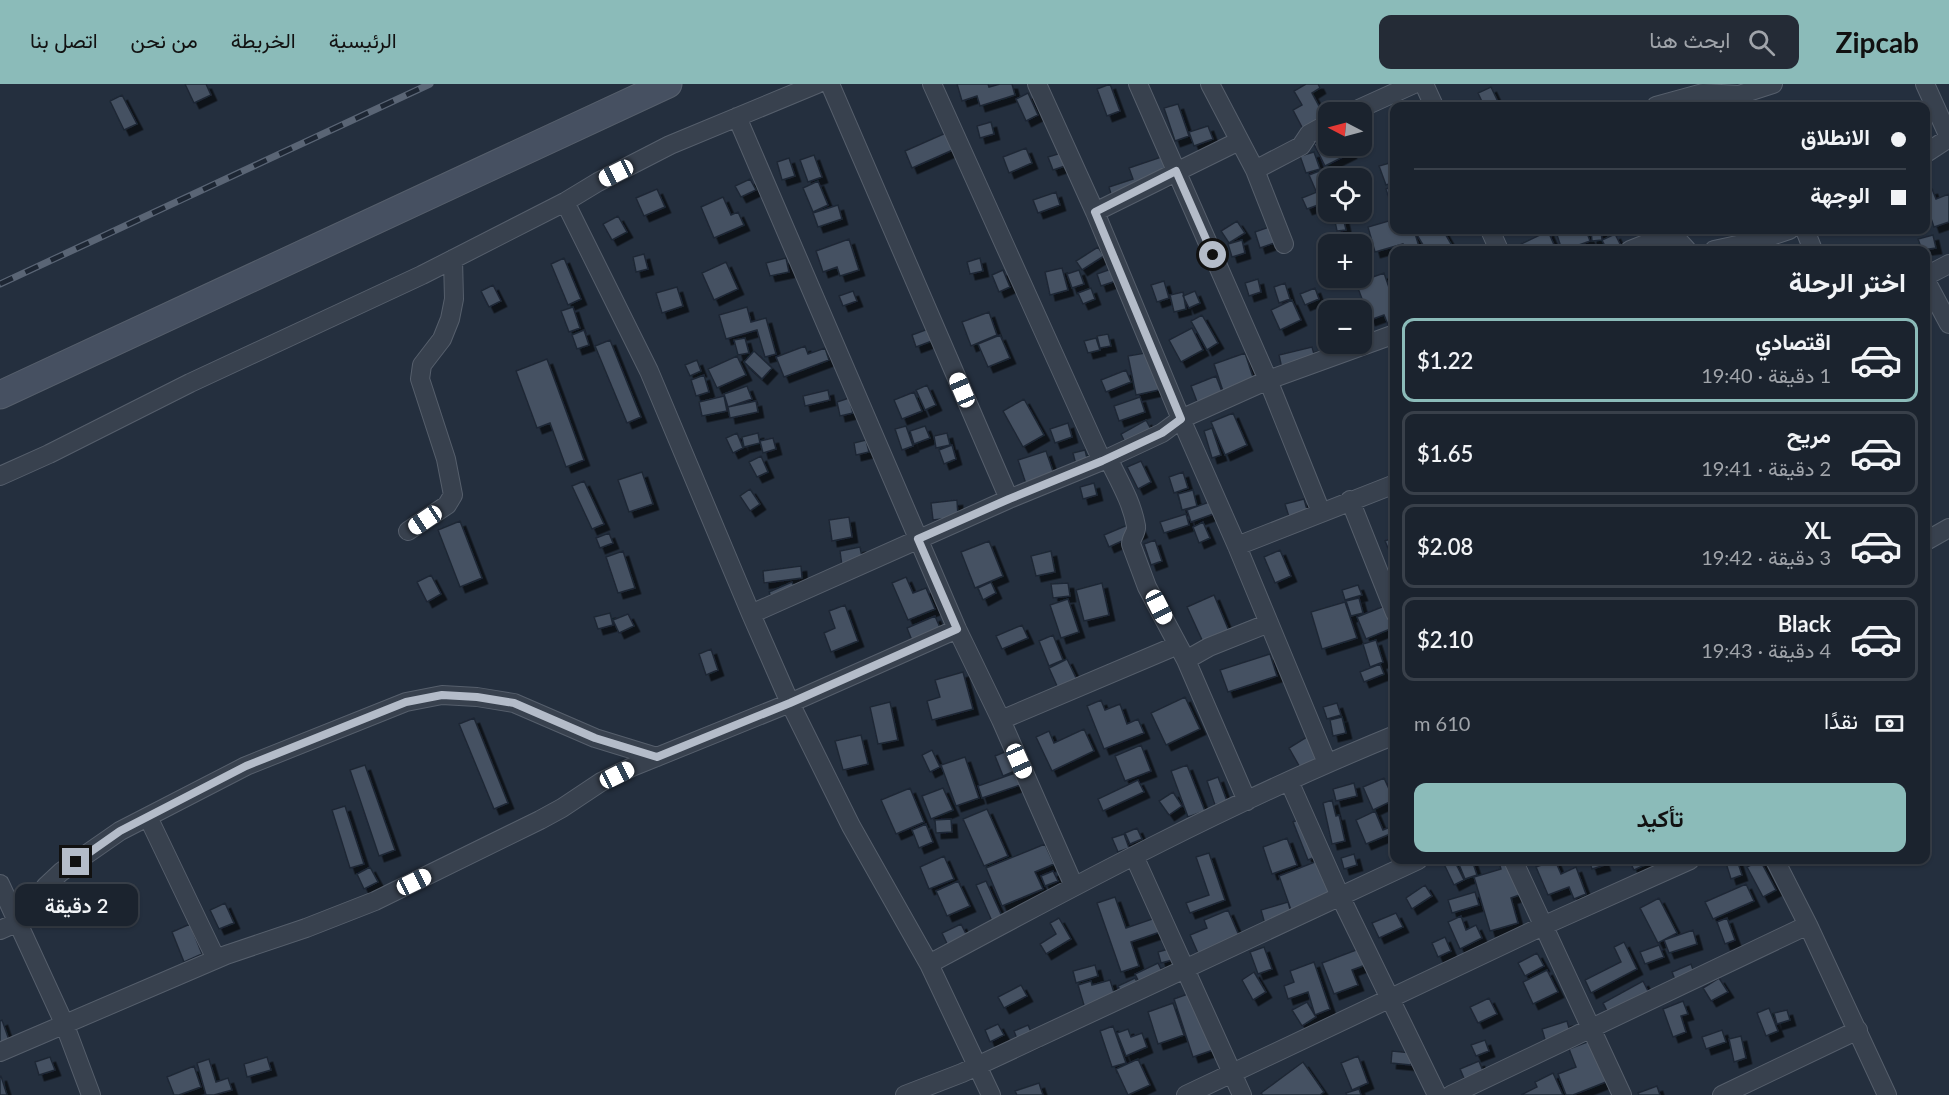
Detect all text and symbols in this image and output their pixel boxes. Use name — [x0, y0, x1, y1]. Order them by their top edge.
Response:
search box — [1379, 15, 1799, 69]
text: Zipcab — [1835, 25, 1919, 59]
text: ابحث هنا — [1649, 26, 1730, 53]
icon: search — [1745, 26, 1778, 59]
text: اتصل بنا — [30, 27, 98, 52]
text: من نحن — [131, 27, 198, 52]
text: الخريطة — [231, 27, 296, 52]
text: الرئيسية — [329, 27, 397, 52]
north arrow — [1318, 102, 1372, 156]
map controls — [1318, 102, 1372, 354]
text: الانطلاق — [1801, 123, 1870, 150]
car — [596, 157, 636, 189]
button: locate — [1318, 168, 1372, 222]
text: الوجهة — [1810, 181, 1870, 208]
button: + — [1318, 234, 1372, 288]
route start — [1199, 241, 1226, 268]
text: اختر الرحلة — [1789, 265, 1906, 298]
button: − — [1318, 300, 1372, 354]
text: اقتصادي — [1755, 328, 1831, 355]
icon: car — [1849, 333, 1903, 387]
text: $1.22 — [1417, 347, 1473, 374]
text: 1 دقيقة · 19:40 — [1701, 363, 1831, 387]
car — [947, 370, 977, 410]
text: مريح — [1787, 421, 1831, 448]
icon: car — [1849, 426, 1903, 480]
text: $1.65 — [1417, 440, 1473, 467]
text: 2 دقيقة · 19:41 — [1701, 456, 1831, 480]
car — [405, 502, 445, 538]
text: XL — [1805, 517, 1831, 544]
icon: car — [1849, 519, 1903, 573]
text: $2.08 — [1417, 533, 1473, 560]
text: 3 دقيقة · 19:42 — [1701, 545, 1831, 569]
car — [1143, 587, 1175, 627]
text: Black — [1778, 610, 1831, 637]
icon: car — [1849, 612, 1903, 666]
text: $2.10 — [1417, 626, 1473, 653]
text: 4 دقيقة · 19:43 — [1701, 638, 1831, 662]
text: نقدًا — [1824, 707, 1858, 734]
icon: cash — [1873, 707, 1906, 740]
text: 610 m — [1414, 711, 1470, 735]
car — [1003, 741, 1035, 781]
car — [597, 759, 637, 791]
button: تأكيد — [1414, 783, 1906, 852]
route end — [62, 848, 89, 875]
car — [394, 866, 434, 898]
callout: 2 دقيقة — [14, 883, 138, 925]
text: 2 دقيقة — [45, 893, 108, 917]

